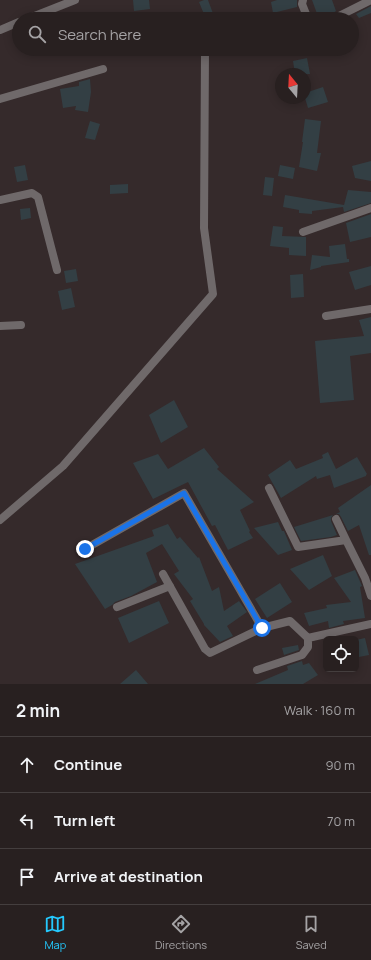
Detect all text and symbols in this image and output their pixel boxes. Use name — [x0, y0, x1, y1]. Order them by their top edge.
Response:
search box — [12, 12, 359, 56]
icon: search — [26, 23, 48, 45]
text: Search here — [58, 24, 141, 45]
north arrow — [275, 68, 311, 104]
route end — [76, 540, 94, 558]
route start — [253, 619, 271, 637]
map controls — [323, 636, 359, 672]
button: locate — [323, 636, 359, 672]
text: 2 min — [16, 699, 60, 722]
text: Walk · 160 m — [284, 701, 355, 719]
icon: ahead — [16, 754, 38, 776]
text: Continue — [54, 754, 122, 775]
text: 90 m — [325, 756, 355, 774]
icon: left — [16, 810, 38, 832]
text: Turn left — [54, 810, 116, 831]
text: 70 m — [327, 812, 355, 830]
icon: arrive — [16, 866, 38, 888]
text: Arrive at destination — [54, 866, 203, 887]
tab: Map — [44, 913, 66, 952]
tab: Directions — [155, 913, 207, 952]
tab: Saved — [296, 913, 327, 952]

